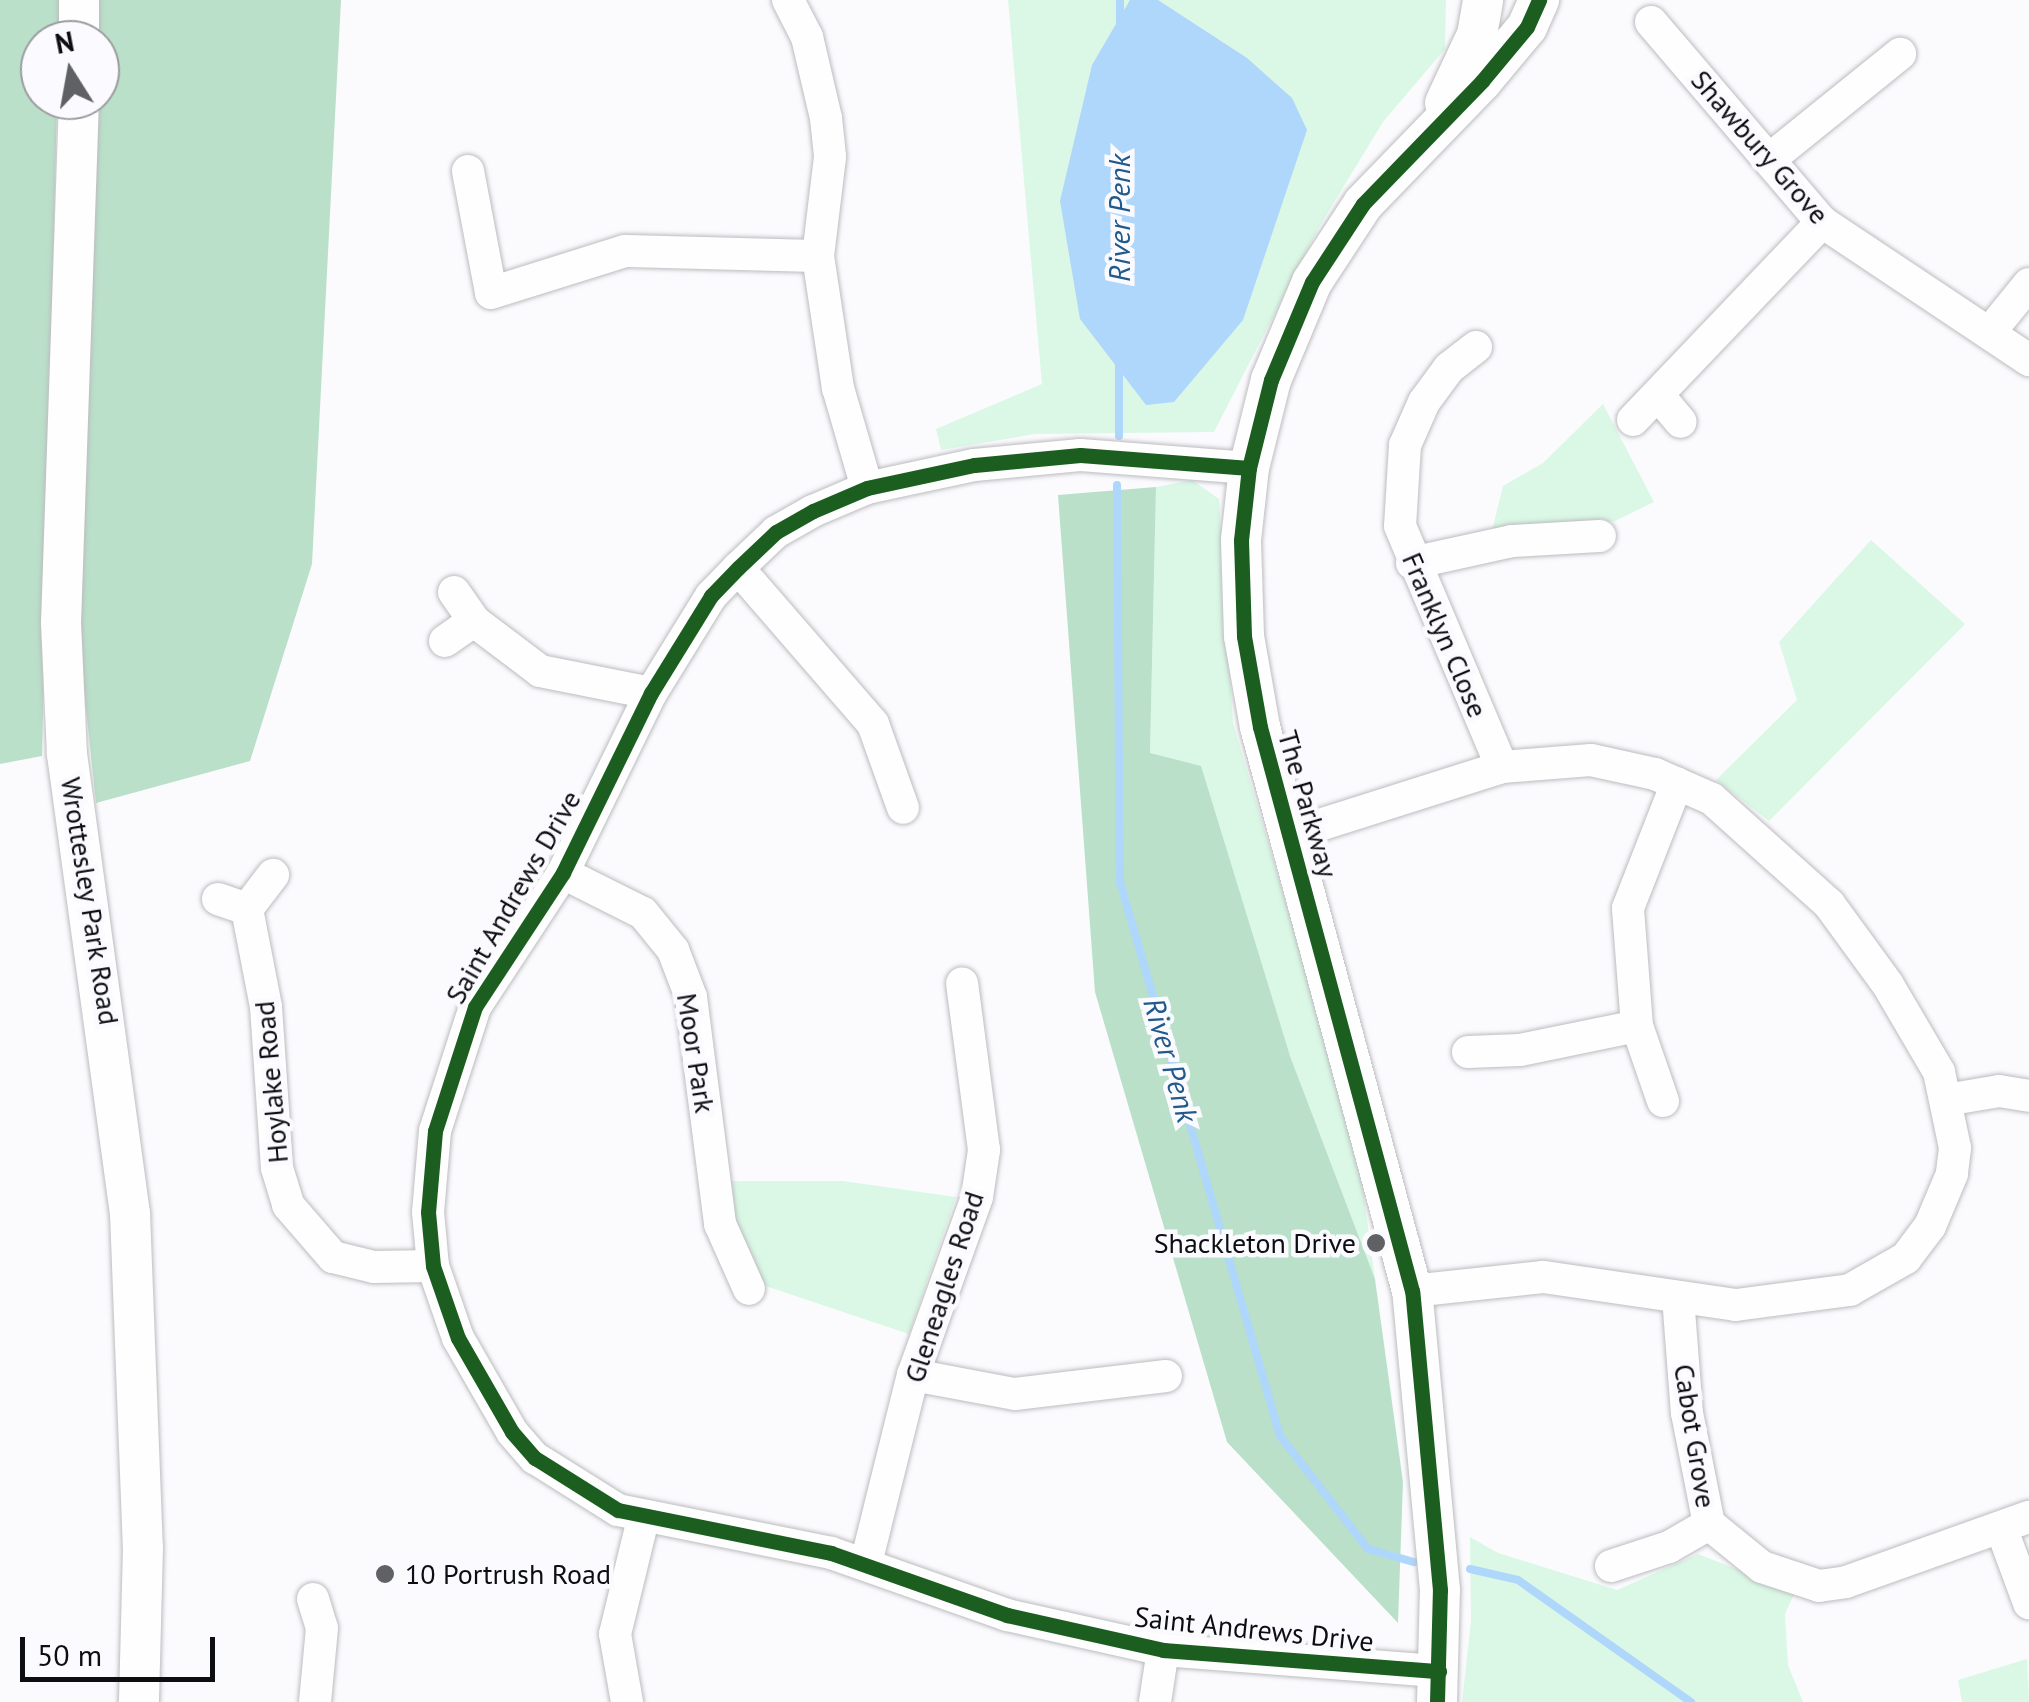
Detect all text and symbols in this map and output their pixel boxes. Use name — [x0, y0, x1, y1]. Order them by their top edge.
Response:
north arrow — [20, 20, 120, 120]
text: N — [52, 22, 77, 62]
street label: Shawbury Grove — [1684, 63, 1836, 231]
water label: River Penk — [1101, 154, 1137, 282]
street label: Franklyn Close — [1395, 548, 1495, 722]
street label: The Parkway — [1271, 727, 1345, 881]
street label: Wrottesley Park Road — [54, 774, 126, 1028]
street label: Saint Andrews Drive — [438, 784, 588, 1010]
street label: Moor Park — [670, 991, 722, 1115]
water label: River Penk — [1136, 994, 1206, 1126]
street label: Hoylake Road — [247, 1000, 295, 1164]
street label: Gleneagles Road — [897, 1187, 991, 1387]
place label: Shackleton Drive — [1154, 1226, 1356, 1260]
marker: Shackleton Drive — [1365, 1232, 1387, 1254]
street label: Cabot Grove — [1667, 1362, 1723, 1510]
place label: 10 Portrush Road — [405, 1557, 611, 1591]
marker: 10 Portrush Road — [374, 1563, 396, 1585]
street label: Saint Andrews Drive — [1132, 1600, 1376, 1658]
scale bar — [25, 1617, 220, 1679]
text: 50 m — [37, 1635, 102, 1674]

